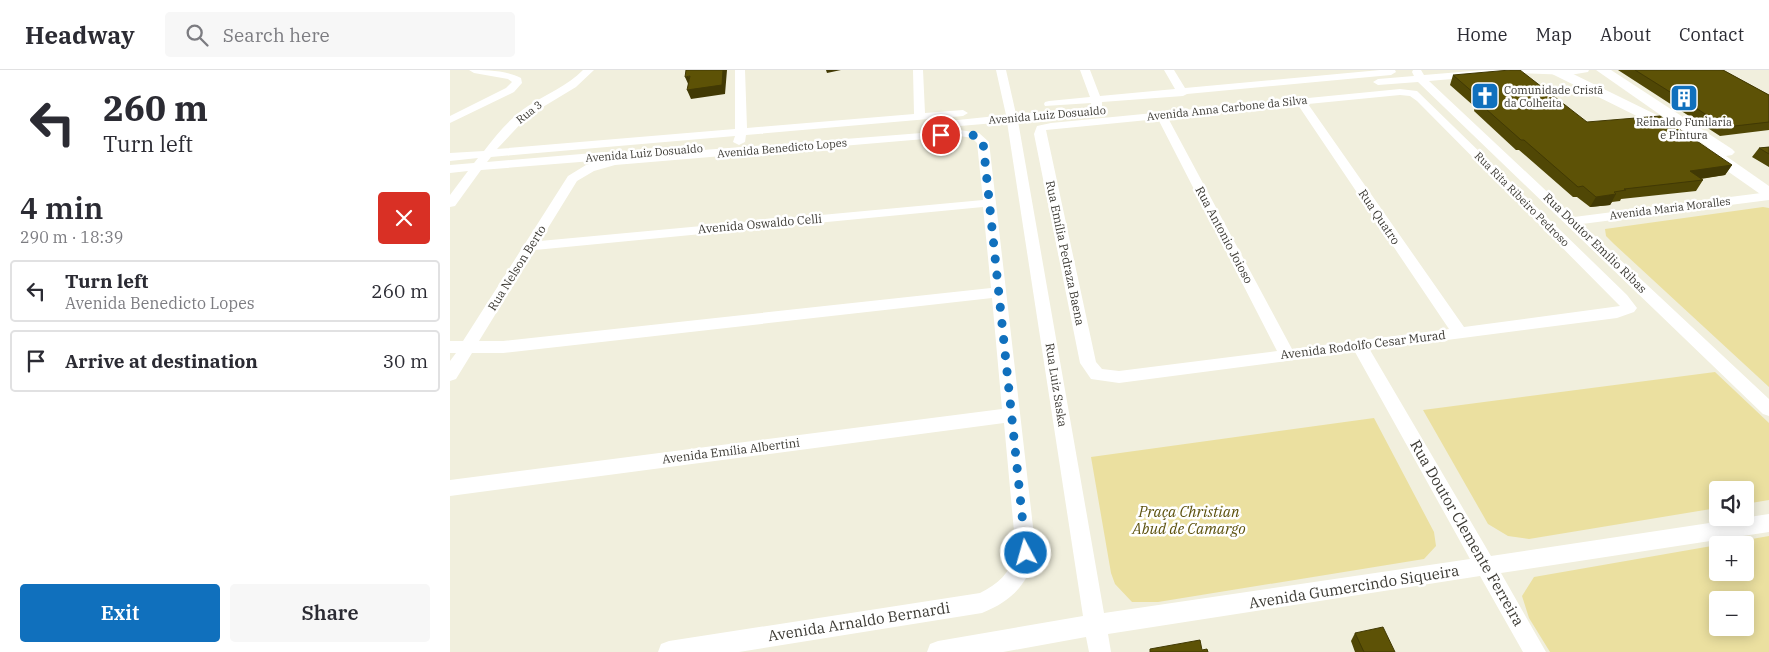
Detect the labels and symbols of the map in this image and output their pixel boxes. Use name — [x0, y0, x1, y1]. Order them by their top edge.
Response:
church icon: Comunidade Cristã da Colheita — [1470, 81, 1500, 111]
place label: Comunidade Cristã da Colheita — [1504, 83, 1603, 110]
building icon: Reinaldo Funilaria e Pintura — [1669, 83, 1699, 113]
street label: Avenida Anna Carbone da Silva — [1146, 93, 1308, 123]
street label: Rua 3 — [513, 97, 545, 127]
street label: Avenida Luiz Dosualdo — [988, 103, 1106, 127]
pin — [920, 114, 962, 156]
place label: Reinaldo Funilaria e Pintura — [1636, 115, 1732, 142]
street label: Avenida Benedicto Lopes — [716, 135, 848, 161]
street label: Avenida Luiz Dosualdo — [585, 141, 703, 165]
street label: Rua Rita Ribeiro Pedroso — [1472, 149, 1572, 249]
street label: Rua Emília Pedraza Baena — [1043, 179, 1088, 327]
street label: Rua Antonio Joioso — [1192, 184, 1257, 286]
street label: Rua Quatro — [1355, 186, 1404, 247]
street label: Rua Doutor Emílio Ribas — [1541, 189, 1650, 296]
street label: Avenida Maria Moralles — [1609, 194, 1731, 222]
street label: Avenida Oswaldo Celli — [697, 211, 823, 236]
street label: Rua Nelson Berto — [484, 222, 549, 313]
street label: Avenida Rodolfo Cesar Murad — [1279, 327, 1446, 362]
street label: Rua Luiz Saska — [1042, 342, 1071, 428]
street label: Avenida Emília Albertini — [661, 435, 801, 466]
street label: Rua Doutor Clemente Ferreira — [1406, 436, 1529, 629]
park label: Praça Christian Abud de Camargo — [1131, 502, 1246, 538]
position arrow — [999, 526, 1051, 578]
street label: Avenida Gumercindo Siqueira — [1247, 561, 1460, 613]
street label: Avenida Arnaldo Bernardi — [766, 598, 952, 645]

